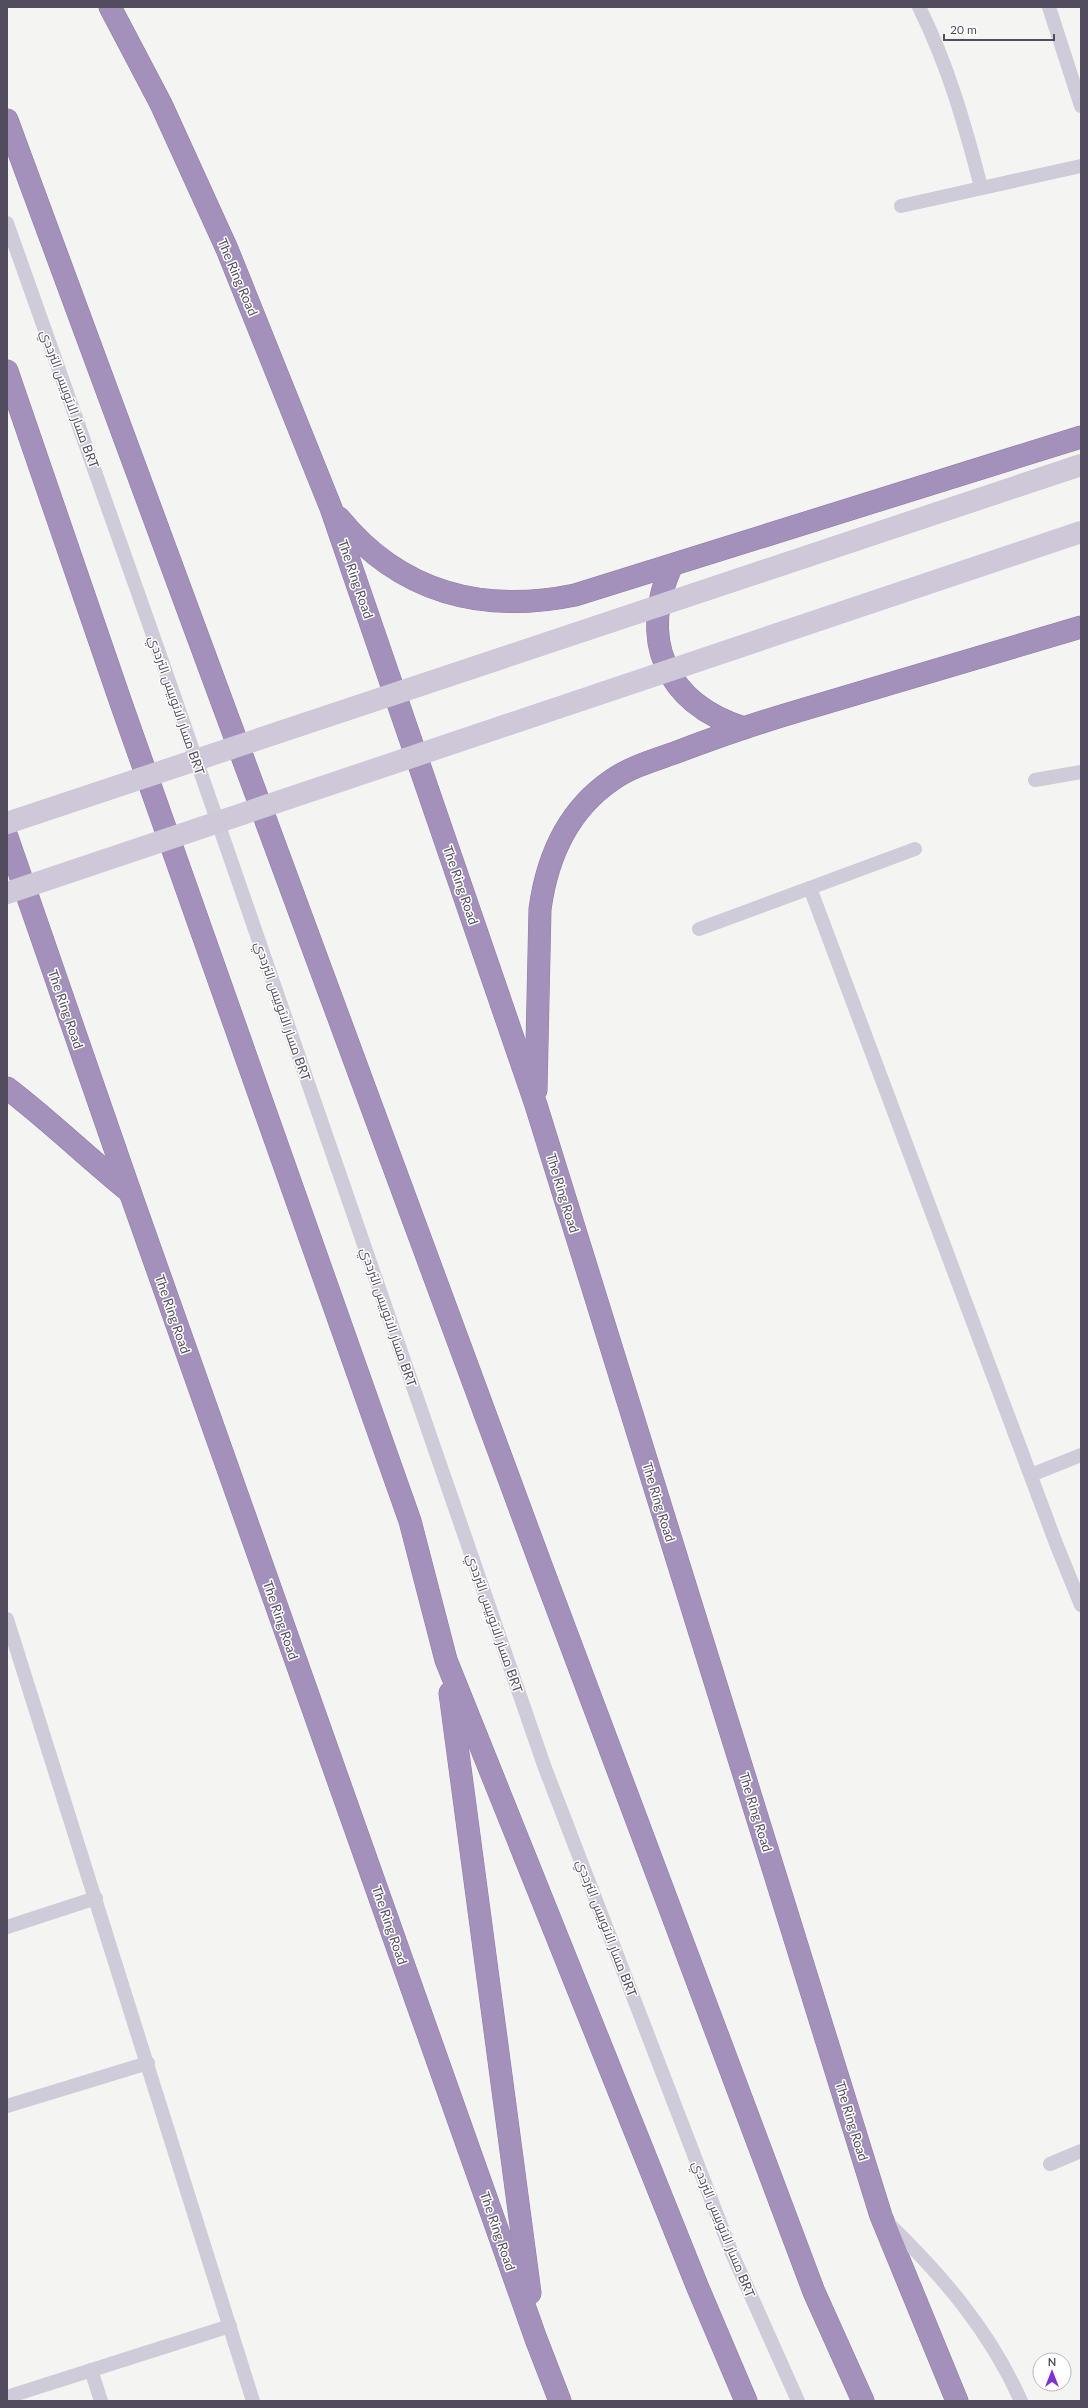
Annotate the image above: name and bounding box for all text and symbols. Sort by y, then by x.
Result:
scale bar [944,16,1054,42]
text: 20 m [950,22,977,37]
street label: The Ring Road [215,236,261,318]
street label: مسار الاتوبيس الترددي BRT [35,328,103,472]
street label: The Ring Road [335,537,377,621]
street label: مسار الاتوبيس الترددي BRT [143,633,208,778]
street label: The Ring Road [440,843,482,927]
street label: مسار الاتوبيس الترددي BRT [249,939,314,1084]
street label: The Ring Road [45,967,87,1051]
street label: The Ring Road [543,1151,583,1235]
street label: مسار الاتوبيس الترددي BRT [355,1245,420,1390]
street label: The Ring Road [152,1272,194,1356]
street label: The Ring Road [639,1460,679,1544]
street label: مسار الاتوبيس الترددي BRT [461,1551,526,1696]
street label: The Ring Road [260,1578,302,1662]
street label: The Ring Road [736,1770,776,1854]
street label: مسار الاتوبيس الترددي BRT [571,1857,641,2000]
street label: The Ring Road [369,1883,411,1967]
street label: The Ring Road [832,2079,872,2163]
street label: مسار الاتوبيس الترددي BRT [686,2158,759,2301]
street label: The Ring Road [477,2189,519,2273]
north arrow [1032,2352,1072,2392]
text: N [1048,2355,1056,2368]

